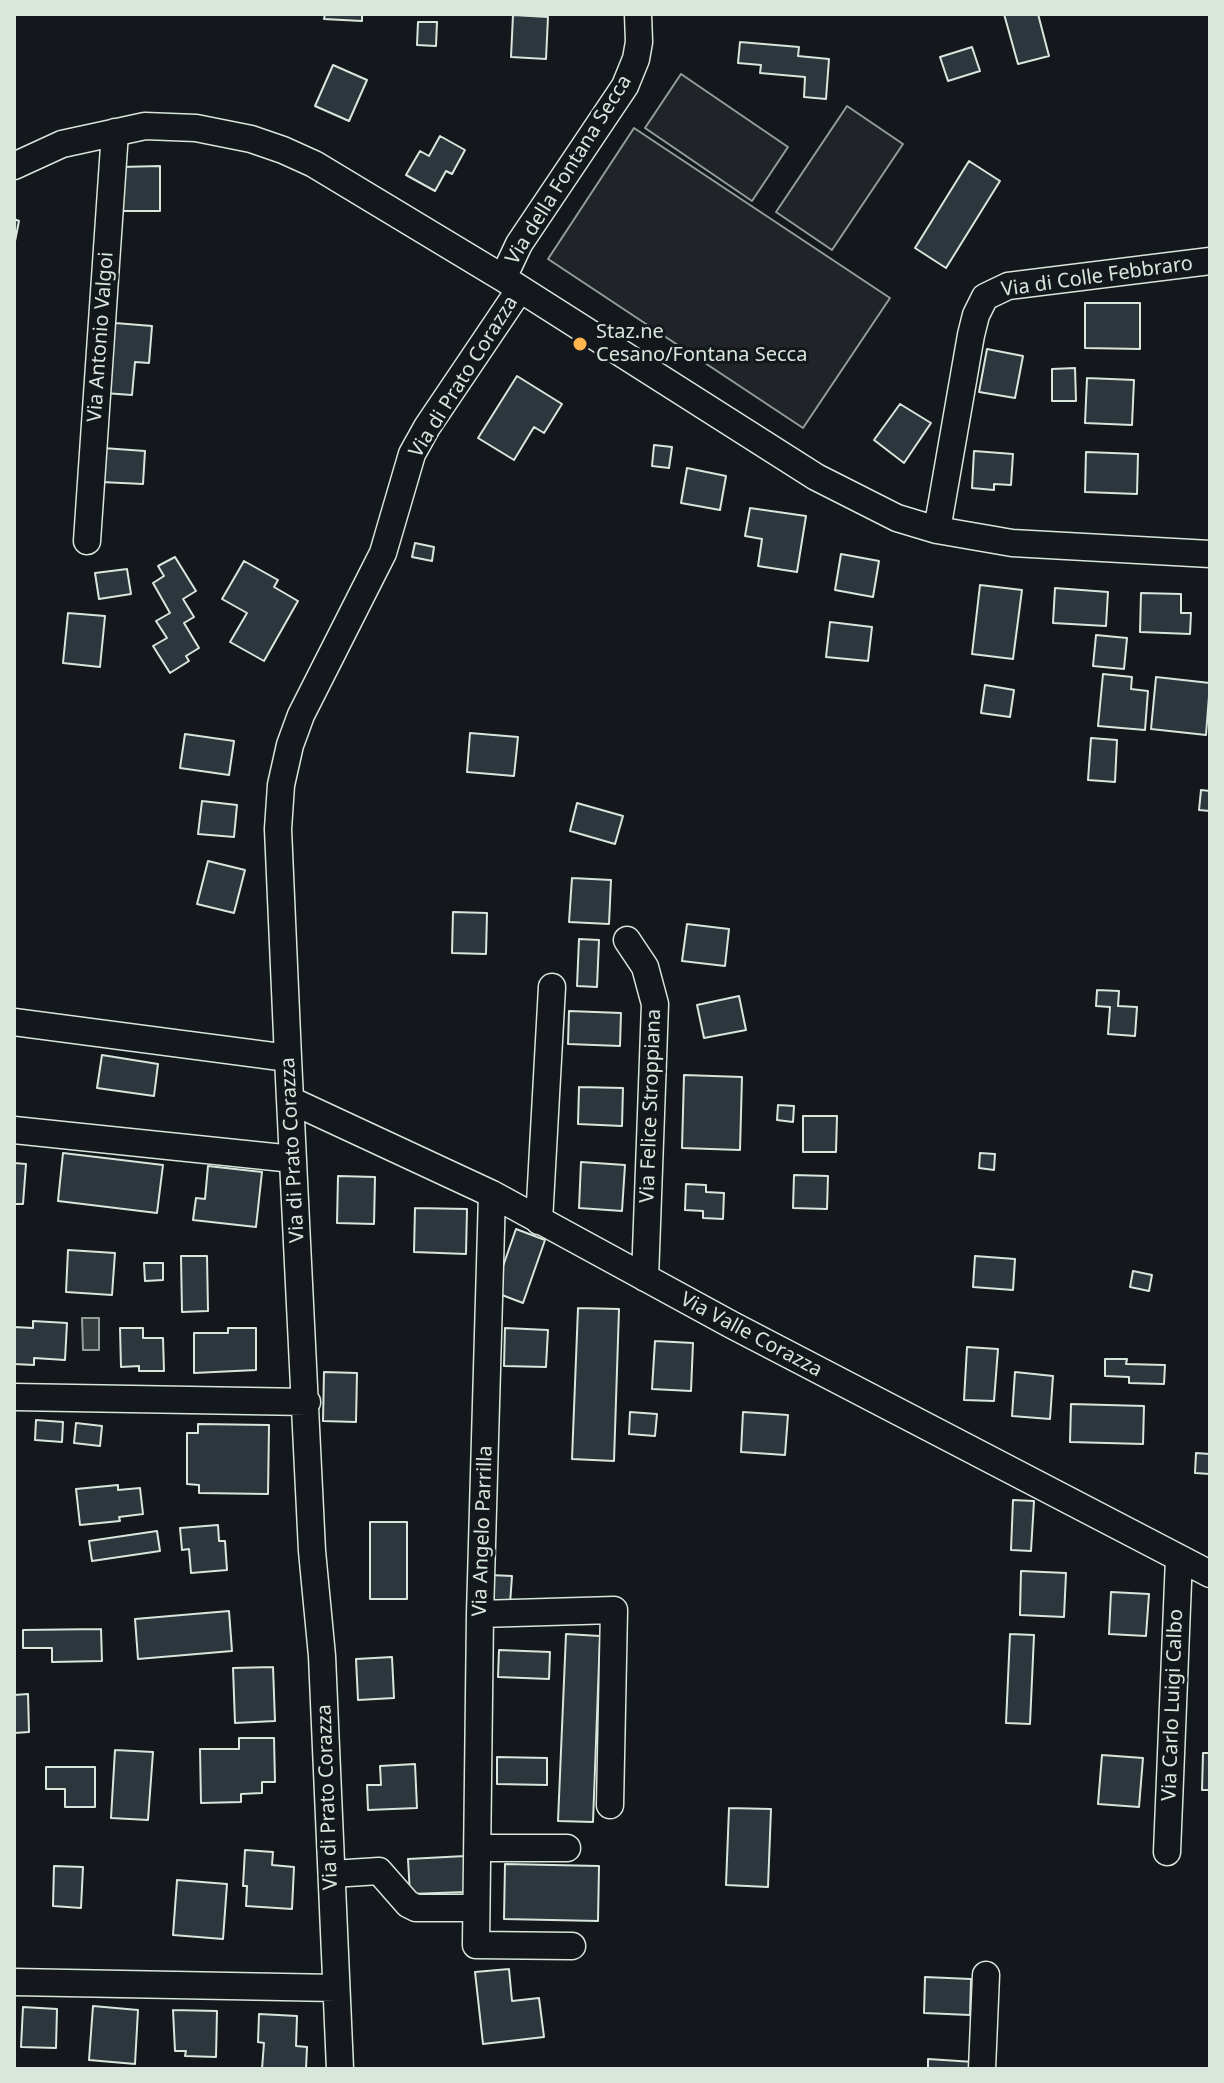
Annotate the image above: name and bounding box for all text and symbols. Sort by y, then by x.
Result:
street label: Via della Fontana Secca [501,71,637,269]
street label: Via Antonio Valgoi [83,251,119,423]
street label: Via di Colle Febbraro [1000,252,1194,302]
street label: Via di Prato Corazza [405,292,523,462]
place label: Staz.ne Cesano/Fontana Secca [596,320,807,367]
marker: Staz.ne Cesano/Fontana Secca [571,335,589,353]
street label: Via Felice Stroppiana [636,1008,666,1204]
street label: Via di Prato Corazza [276,1057,310,1243]
street label: Via Valle Corazza [676,1288,826,1382]
street label: Via Angelo Parrilla [468,1445,498,1617]
street label: Via Carlo Luigi Calbo [1158,1609,1188,1801]
street label: Via di Prato Corazza [313,1704,343,1890]

